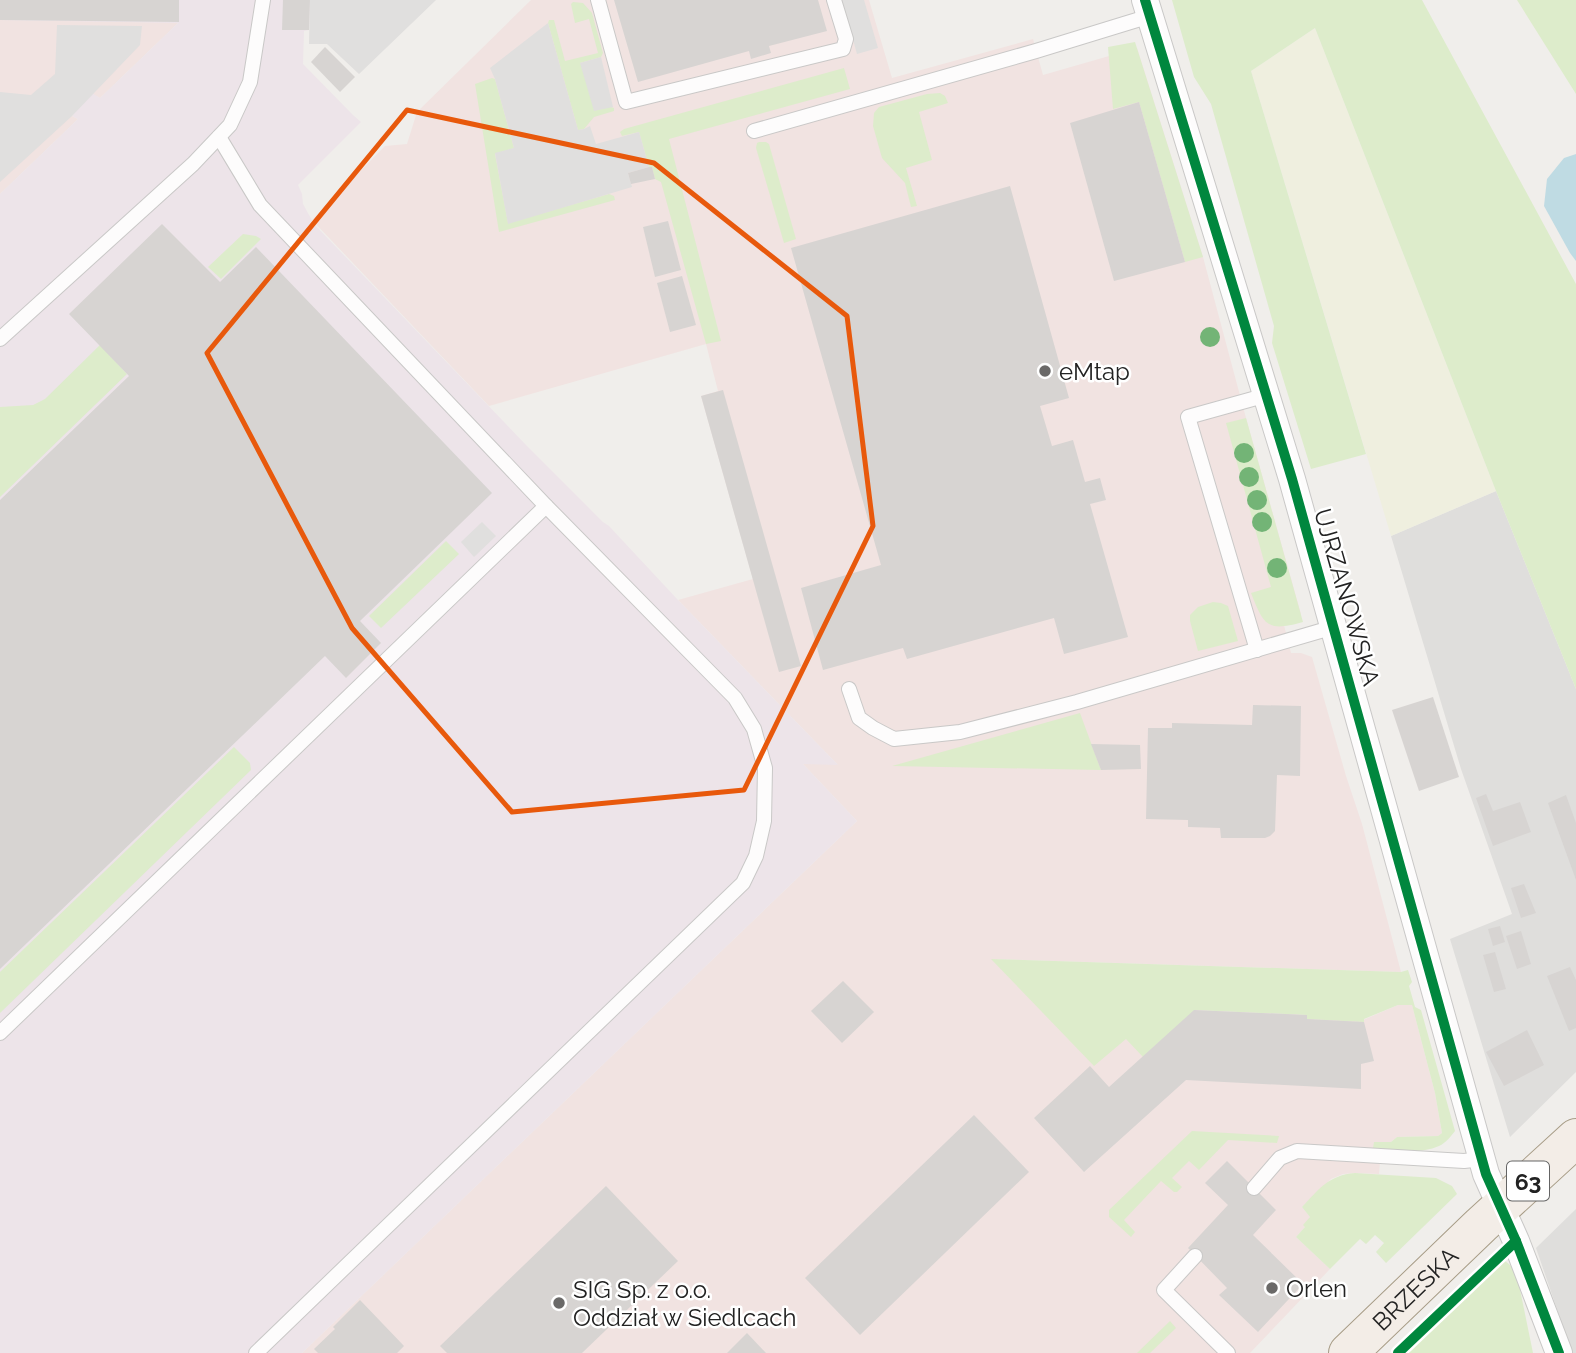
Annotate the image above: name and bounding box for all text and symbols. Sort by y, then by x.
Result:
place label: eMtap [1059,357,1130,386]
marker: eMtap [1037,363,1053,379]
street label: UJRZANOWSKA [1308,505,1386,689]
road number: 63 [1507,1162,1549,1200]
street label: BRZESKA [1366,1241,1464,1336]
place label: Orlen [1286,1274,1347,1303]
place label: SIG Sp. z o.o. Oddział w Siedlcach [573,1275,796,1332]
marker: Orlen [1264,1280,1280,1296]
marker: SIG Sp. z o.o. Oddział w Siedlcach [551,1295,567,1311]

